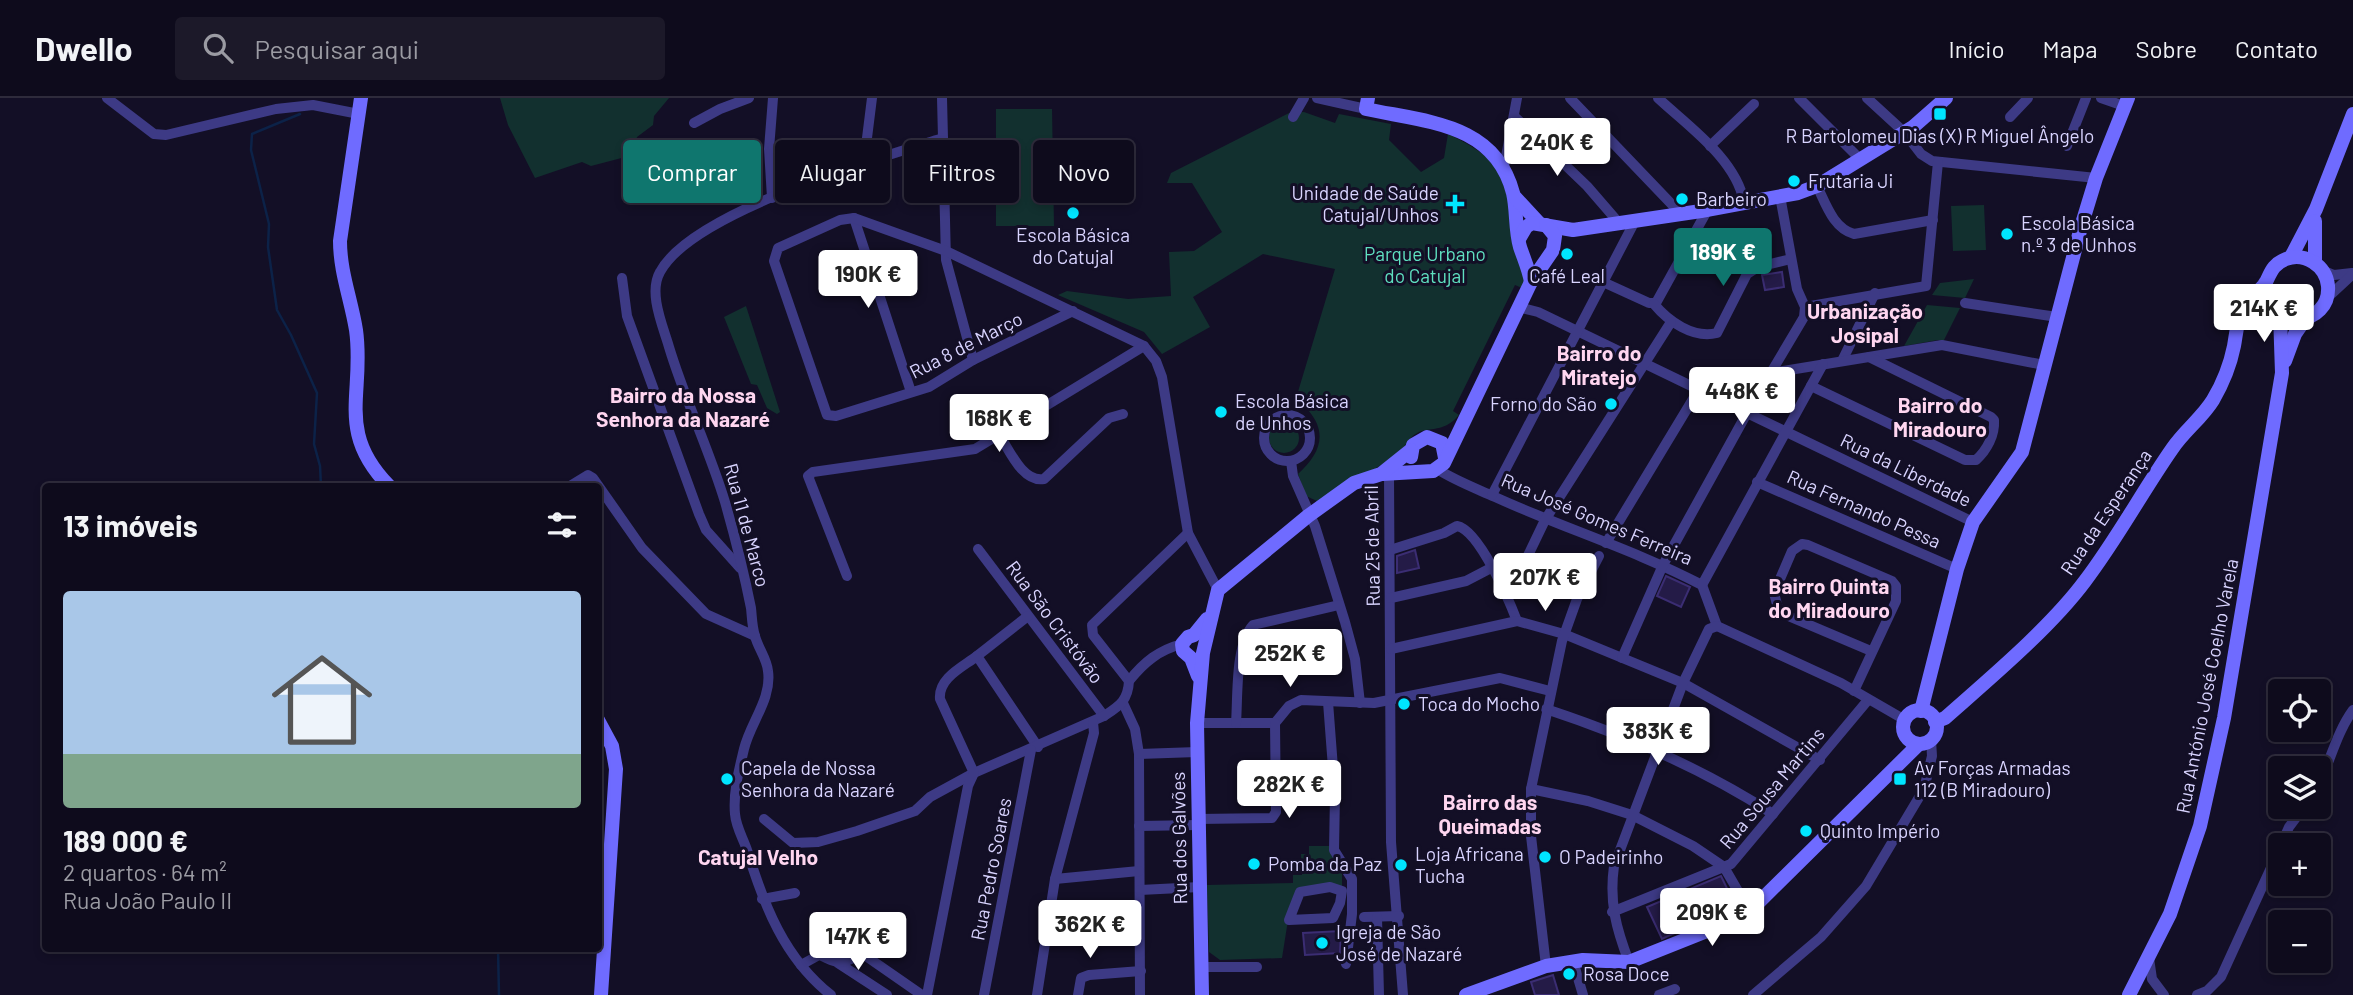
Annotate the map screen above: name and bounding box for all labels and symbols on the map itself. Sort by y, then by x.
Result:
marker: R Bartolomeu Dias (X) R Miguel Ângelo [1932,106,1948,122]
pin: 240K € [1500,118,1614,178]
place label: R Bartolomeu Dias (X) R Miguel Ângelo [1786,124,2094,147]
place label: Frutaria Ji [1808,169,1893,192]
marker: Frutaria Ji [1786,173,1802,189]
place label: Unidade de Saúde Catujal/Unhos [1291,181,1439,226]
place label: Barbeiro [1696,187,1767,210]
marker: Barbeiro [1674,191,1690,207]
marker: Unidade de Saúde Catujal/Unhos [1445,194,1465,214]
marker: Escola Básica do Catujal [1065,205,1081,221]
place label: Escola Básica n.º 3 de Unhos [2021,211,2137,256]
place label: Escola Básica do Catujal [1016,223,1130,268]
marker: Escola Básica n.º 3 de Unhos [1999,226,2015,242]
pin: 189K € [1666,228,1780,288]
park label: Parque Urbano do Catujal [1364,242,1486,287]
marker: Café Leal [1559,246,1575,262]
pin: 190K € [811,250,925,310]
place label: Café Leal [1529,264,1605,287]
pin: 214K € [2207,285,2321,344]
district label: Urbanização Josipal [1807,298,1923,347]
street label: Rua 8 de Março [905,306,1026,383]
district label: Bairro do Miratejo [1557,340,1641,389]
pin: 448K € [1685,368,1799,427]
district label: Bairro da Nossa Senhora da Nazaré [596,382,770,431]
place label: Escola Básica de Unhos [1235,389,1349,434]
place label: Forno do São [1490,392,1597,415]
district label: Bairro do Miradouro [1893,392,1987,441]
pin: 168K € [942,394,1056,454]
marker: Forno do São [1603,396,1619,412]
marker: Escola Básica de Unhos [1213,404,1229,420]
street label: Rua da Liberdade [1837,428,1975,511]
street label: Rua da Esperança [2055,445,2156,579]
street label: Rua 11 de Marco [720,461,775,589]
street label: Rua Fernando Pessa [1784,464,1945,553]
street label: Rua José Gomes Ferreira [1498,468,1696,569]
street label: Rua 25 de Abril [1359,485,1384,607]
pin: 207K € [1488,554,1602,613]
street label: Rua São Cristóvão [1002,556,1109,688]
street label: Rua António José Coelho Varela [2170,556,2243,815]
district label: Bairro Quinta do Miradouro [1768,573,1890,622]
pin: 252K € [1233,630,1347,689]
place label: Toca do Mocho [1418,692,1540,715]
marker: Toca do Mocho [1396,696,1412,712]
pin: 383K € [1601,708,1715,767]
street label: Rua Sousa Martins [1714,722,1829,853]
place label: Capela de Nossa Senhora da Nazaré [741,756,895,801]
place label: Av Forças Armadas 112 (B Miradouro) [1914,756,2071,801]
pin: 282K € [1232,760,1346,820]
marker: Capela de Nossa Senhora da Nazaré [719,771,735,787]
marker: Av Forças Armadas 112 (B Miradouro) [1892,771,1908,787]
street label: Rua dos Galvões [1166,772,1191,904]
district label: Bairro das Queimadas [1439,789,1541,838]
street label: Rua Pedro Soares [965,796,1016,942]
place label: Quinto Império [1820,819,1940,842]
marker: Quinto Império [1798,823,1814,839]
place label: Loja Africana Tucha [1415,842,1524,887]
district label: Catujal Velho [698,844,818,869]
place label: O Padeirinho [1559,845,1663,868]
marker: O Padeirinho [1537,849,1553,865]
place label: Pomba da Paz [1268,852,1382,875]
marker: Pomba da Paz [1246,856,1262,872]
marker: Loja Africana Tucha [1393,857,1409,873]
pin: 209K € [1655,888,1769,948]
pin: 362K € [1033,900,1147,960]
pin: 147K € [801,912,915,972]
place label: Igreja de São José de Nazaré [1336,920,1462,965]
marker: Igreja de São José de Nazaré [1314,935,1330,951]
place label: Rosa Doce [1583,962,1670,985]
marker: Rosa Doce [1561,966,1577,982]

